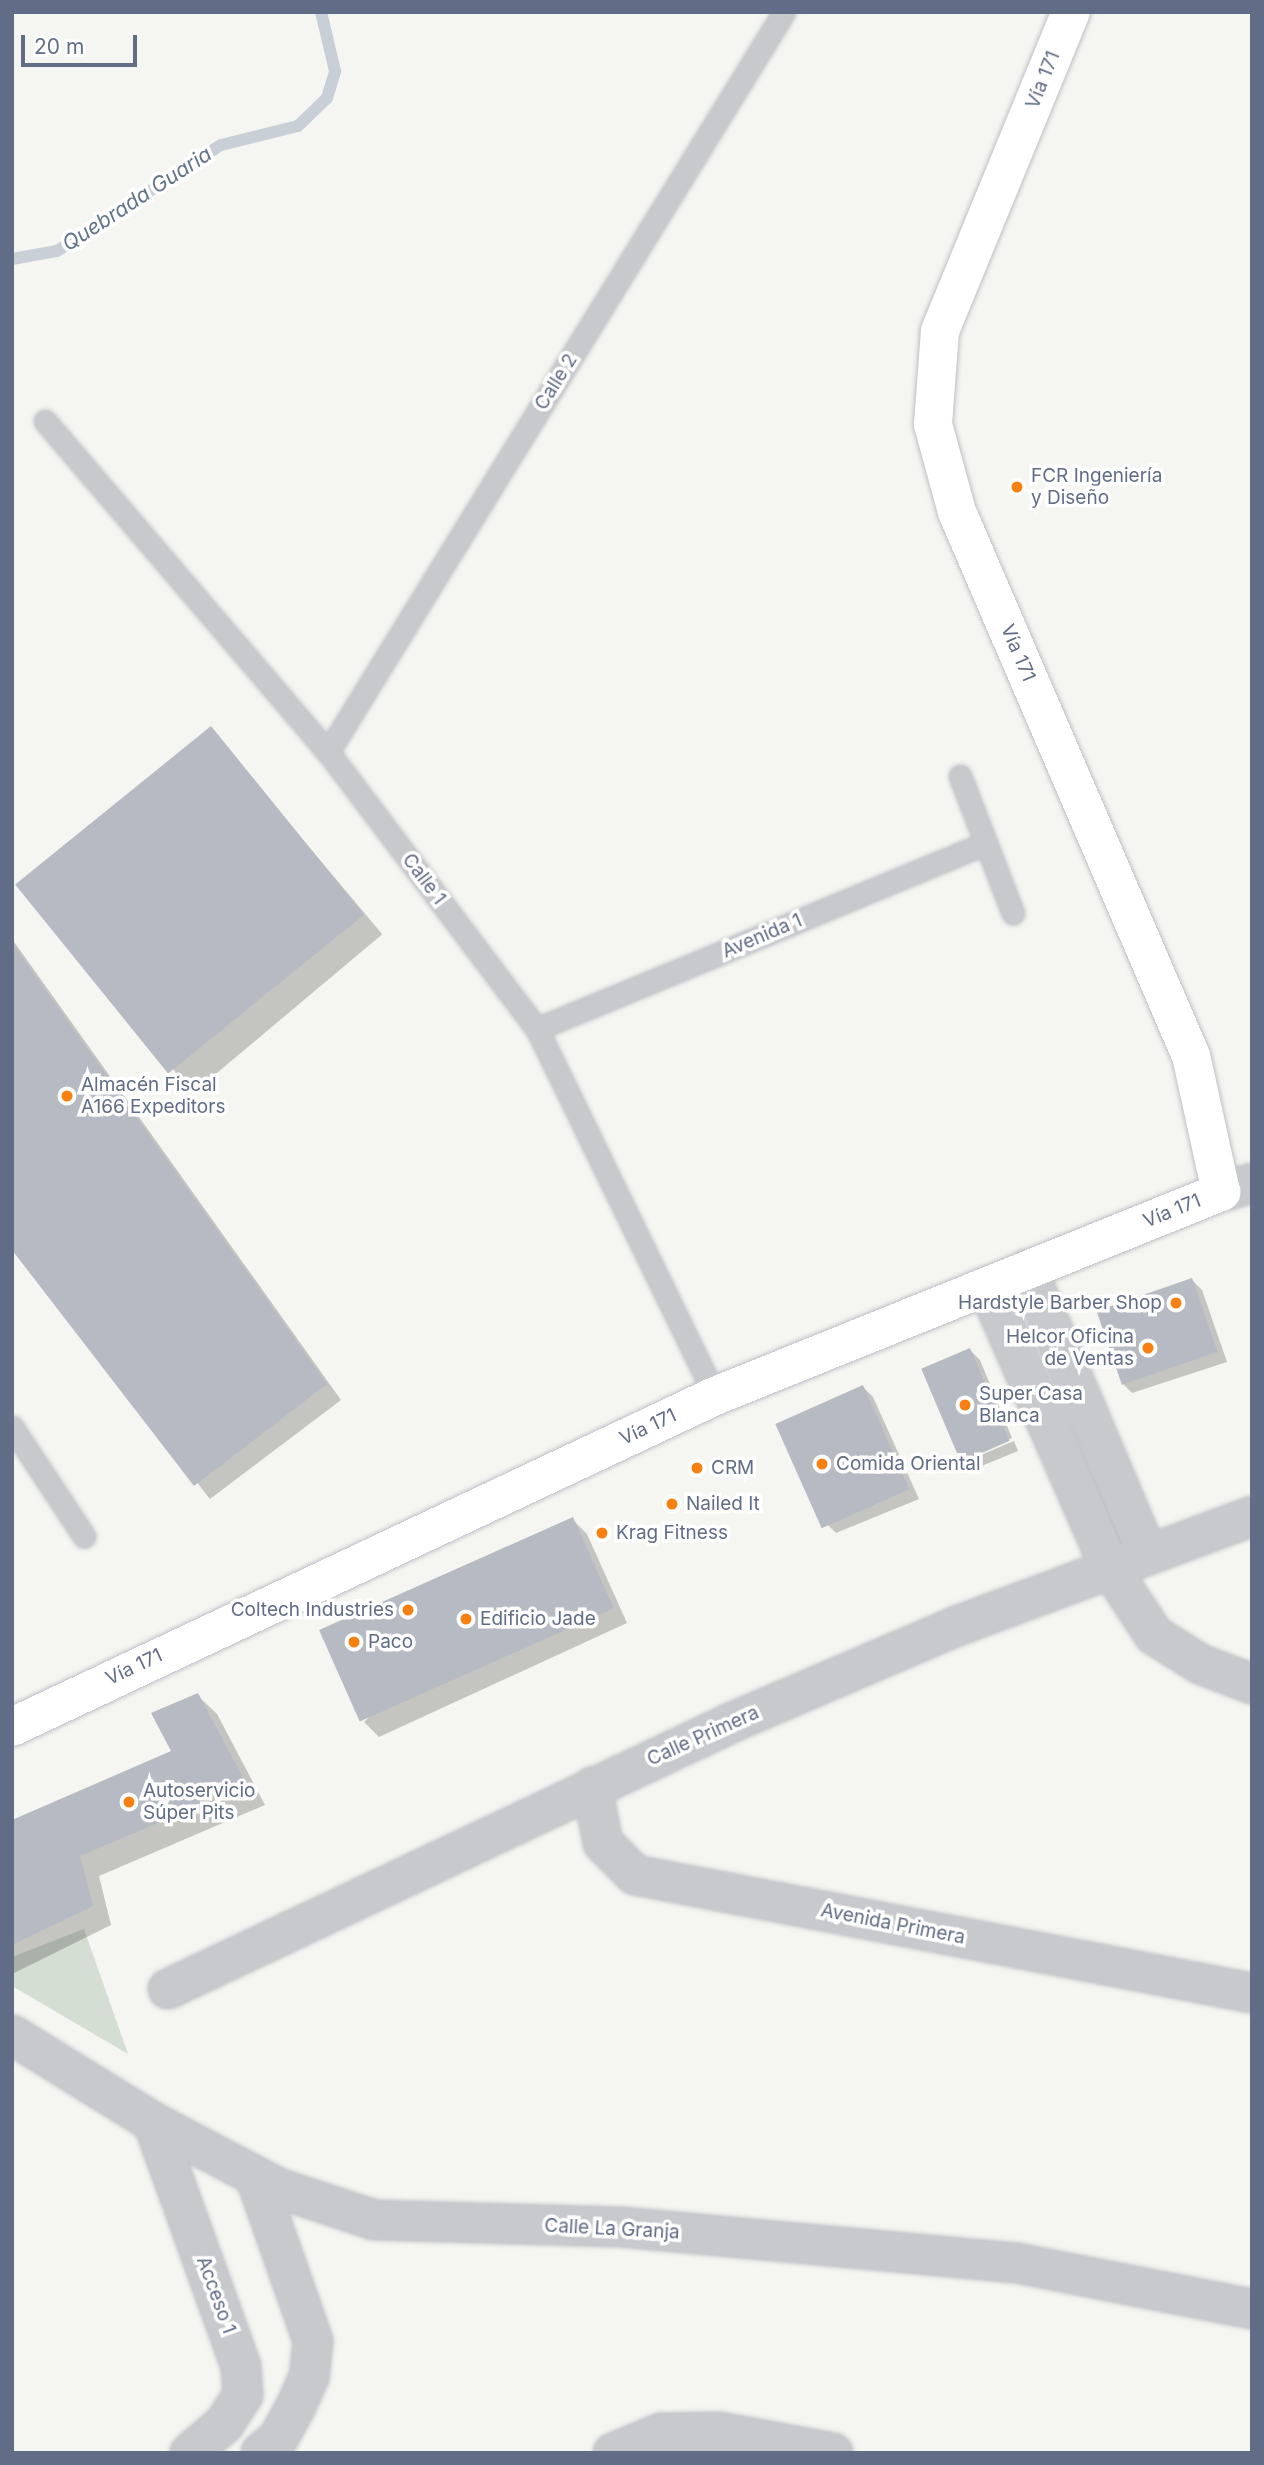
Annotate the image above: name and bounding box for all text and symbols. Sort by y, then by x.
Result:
scale bar [24,21,140,65]
text: 20 m [34,34,84,59]
street label: Vía 171 [1021,48,1065,112]
water label: Quebrada Guaria [58,141,216,257]
street label: Calle 2 [530,350,582,414]
place label: FCR Ingeniería y Diseño [1031,465,1162,509]
marker: FCR Ingeniería y Diseño [1009,479,1025,495]
street label: Vía 171 [996,621,1040,685]
street label: Calle 1 [397,849,451,909]
street label: Avenida 1 [719,909,805,963]
place label: Almacén Fiscal A166 Expeditors [81,1074,225,1118]
marker: Almacén Fiscal A166 Expeditors [59,1088,75,1104]
street label: Vía 171 [1140,1189,1204,1233]
place label: Hardstyle Barber Shop [958,1292,1162,1314]
marker: Hardstyle Barber Shop [1168,1295,1184,1311]
place label: Helcor Oficina de Ventas [1006,1326,1134,1370]
marker: Helcor Oficina de Ventas [1140,1340,1156,1356]
place label: Super Casa Blanca [979,1383,1083,1427]
marker: Super Casa Blanca [957,1397,973,1413]
street label: Vía 171 [616,1404,680,1450]
place label: Comida Oriental [836,1453,981,1475]
marker: Comida Oriental [814,1456,830,1472]
place label: CRM [711,1457,754,1479]
marker: CRM [689,1460,705,1476]
place label: Nailed It [686,1493,760,1515]
marker: Nailed It [664,1496,680,1512]
place label: Krag Fitness [616,1522,728,1544]
marker: Krag Fitness [594,1525,610,1541]
place label: Coltech Industries [231,1599,394,1621]
marker: Coltech Industries [400,1602,416,1618]
place label: Edificio Jade [480,1608,596,1630]
marker: Edificio Jade [458,1611,474,1627]
place label: Paco [368,1631,413,1653]
marker: Paco [346,1634,362,1650]
street label: Vía 171 [102,1644,166,1690]
street label: Calle Primera [644,1701,762,1771]
place label: Autoservicio Súper Pits [143,1780,255,1824]
marker: Autoservicio Súper Pits [121,1794,137,1810]
street label: Avenida Primera [819,1899,967,1949]
street label: Calle La Granja [544,2214,680,2244]
street label: Acceso 1 [192,2253,240,2337]

